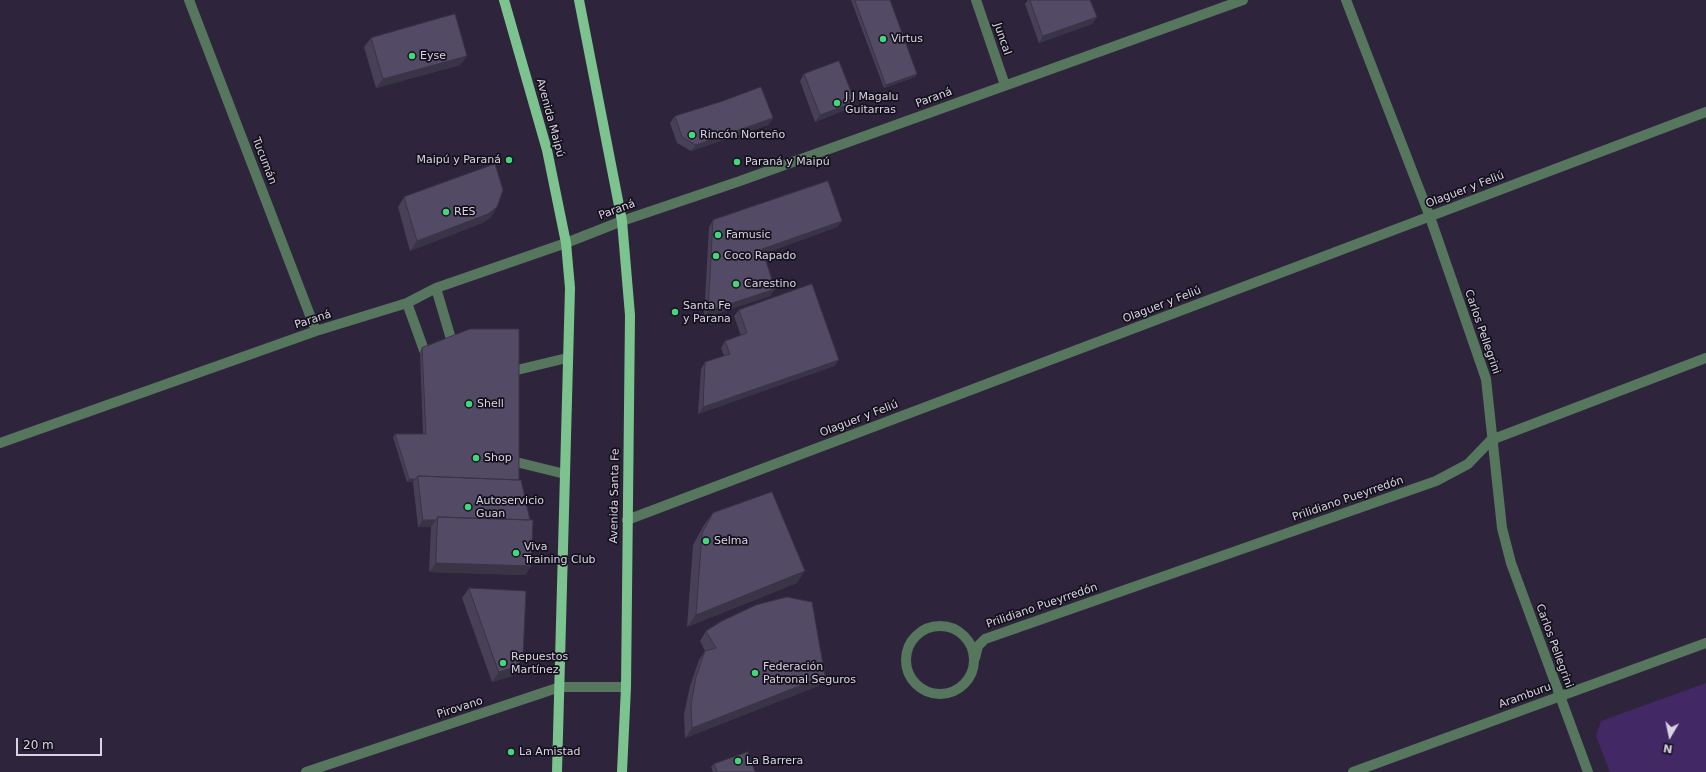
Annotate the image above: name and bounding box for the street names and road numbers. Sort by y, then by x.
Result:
street label: Juncal [990,21,1014,57]
street label: Avenida Maipú [533,77,567,159]
street label: Paraná [914,85,954,111]
street label: Tucumán [249,136,279,186]
street label: Olaguer y Feliú [1424,169,1506,211]
street label: Paraná [597,197,637,223]
street label: Olaguer y Feliú [1121,284,1203,326]
street label: Carlos Pellegrini [1461,288,1503,376]
street label: Paraná [293,308,333,332]
street label: Olaguer y Feliú [818,398,900,440]
street label: Avenida Santa Fe [608,448,622,544]
street label: Prilidiano Pueyrredón [1291,474,1405,524]
street label: Prilidiano Pueyrredón [985,581,1099,631]
street label: Carlos Pellegrini [1533,602,1575,690]
street label: Aramburu [1497,680,1553,712]
street label: Pirovano [435,694,485,722]

